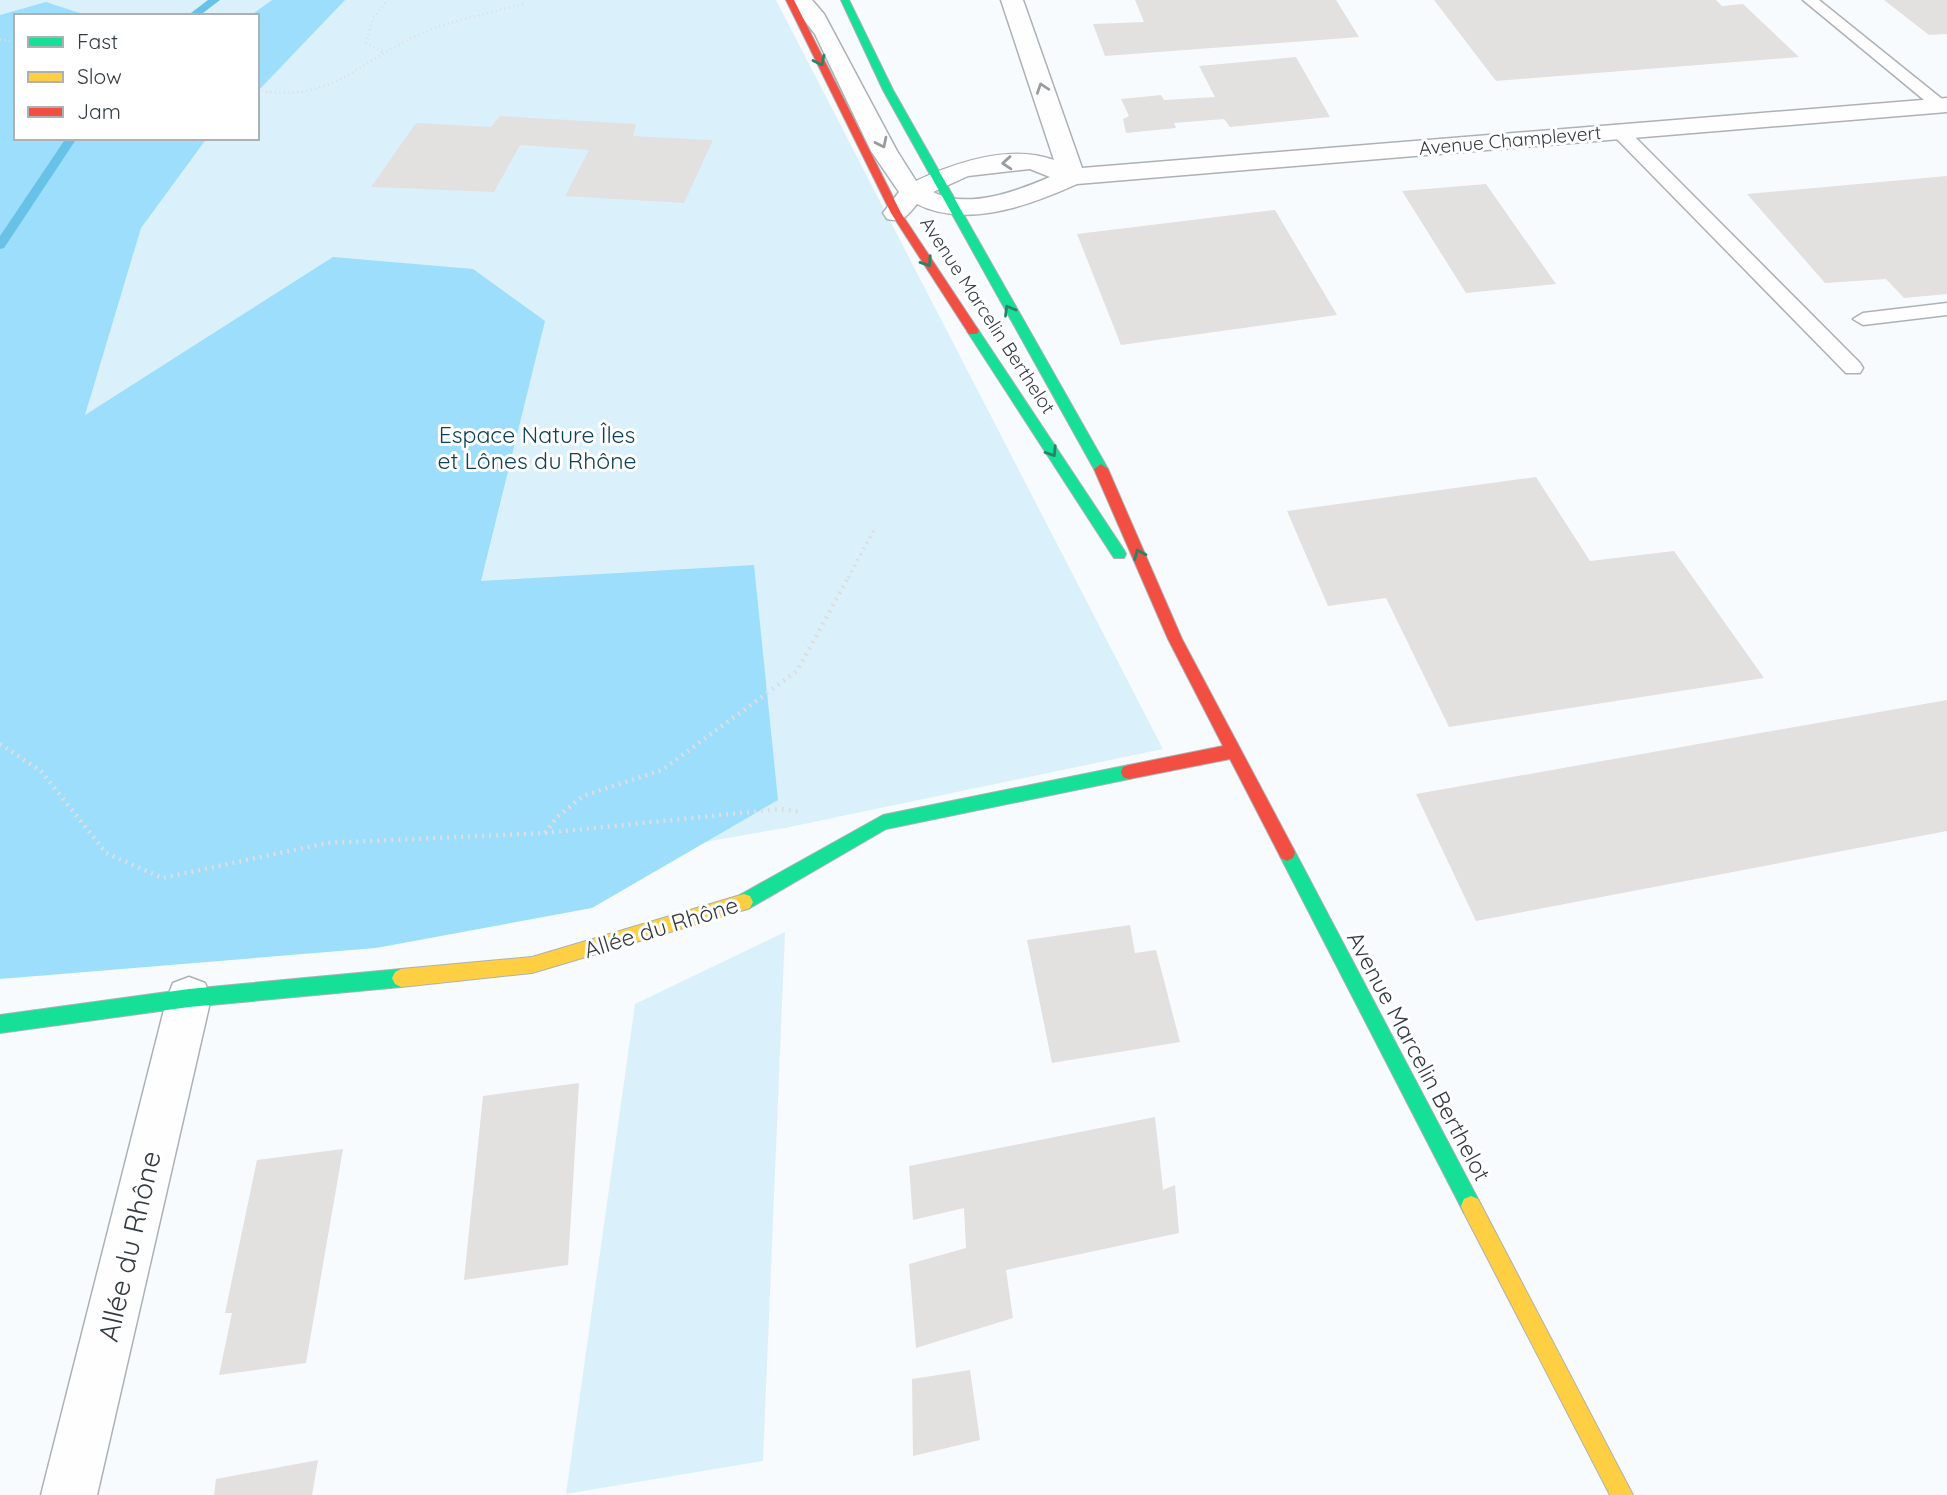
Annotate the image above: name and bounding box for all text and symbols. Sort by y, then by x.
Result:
legend [14,14,259,140]
text: Fast [77,28,118,54]
one-way arrow [812,54,826,66]
text: Slow [77,63,122,89]
one-way arrow [1036,83,1050,95]
text: Jam [77,98,121,124]
street label: Avenue Champlevert [1418,120,1602,160]
one-way arrow [874,136,888,148]
one-way arrow [1001,155,1012,170]
street label: Avenue Marcelin Berthelot [915,212,1061,418]
one-way arrow [918,254,931,267]
one-way arrow [1004,305,1017,317]
park label: Espace Nature Îles et Lônes du Rhône [438,420,636,475]
one-way arrow [1044,444,1056,457]
one-way arrow [1133,549,1147,561]
street label: Allée du Rhône [580,890,742,964]
street label: Avenue Marcelin Berthelot [1341,926,1497,1186]
street label: Allée du Rhône [90,1147,168,1345]

